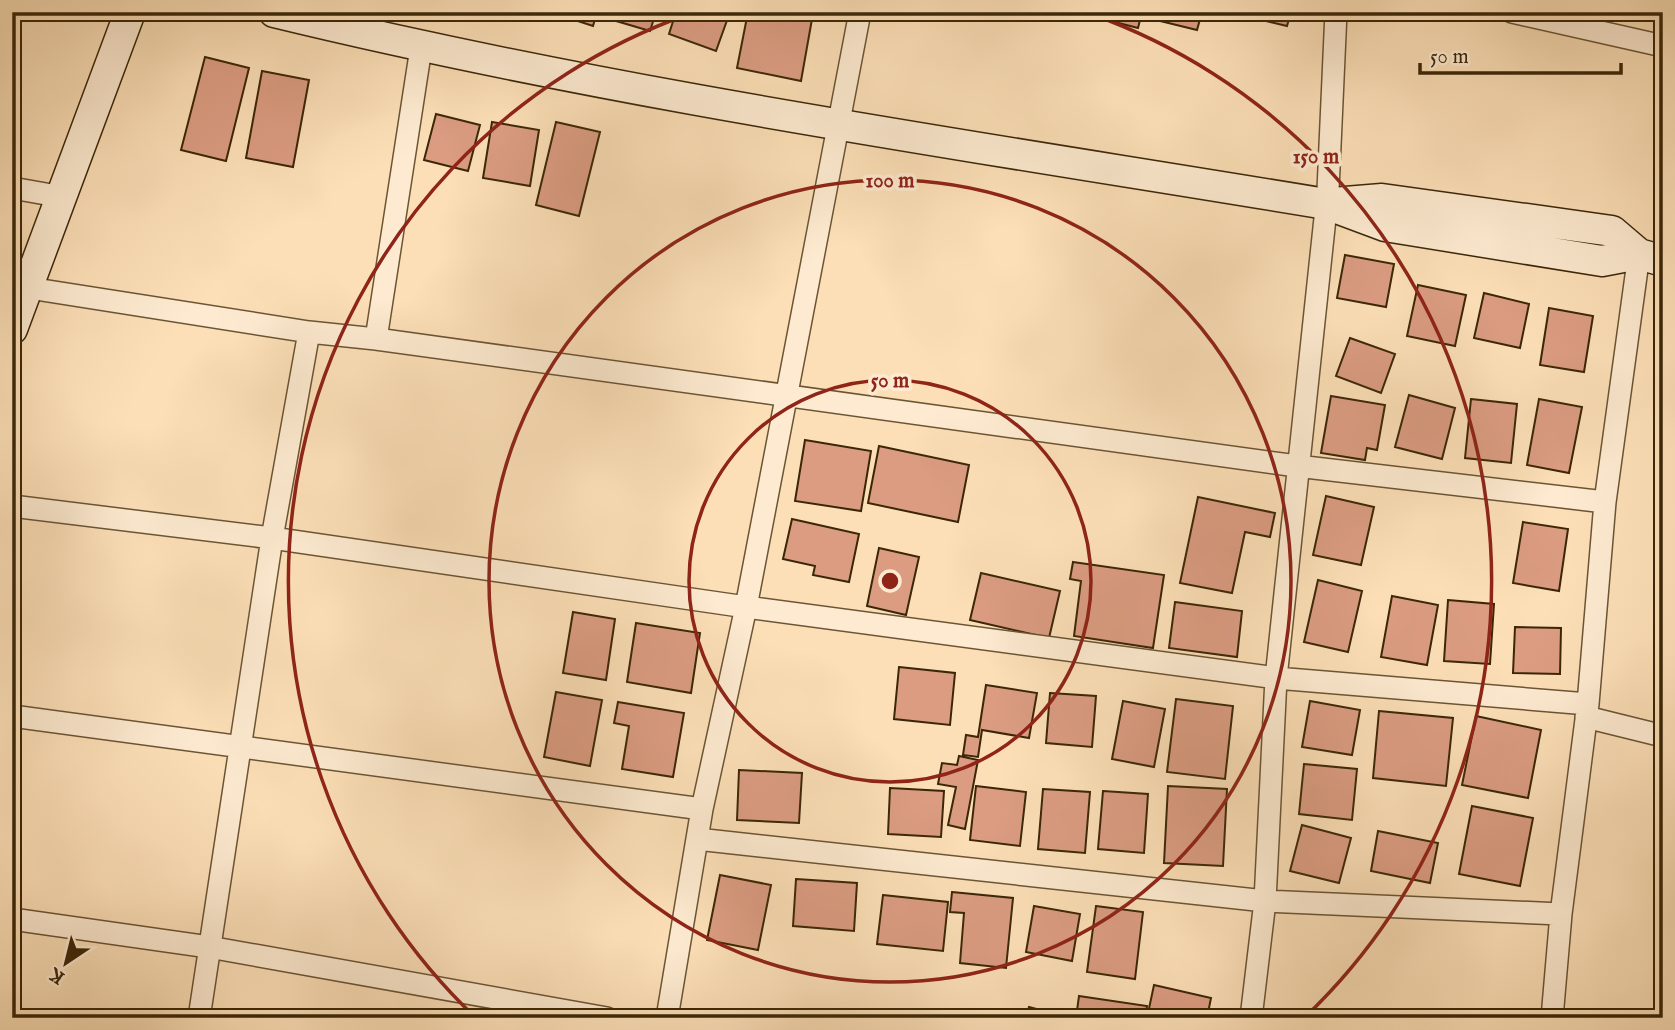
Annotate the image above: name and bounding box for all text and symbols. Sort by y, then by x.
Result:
scale bar [1420,32,1621,76]
text: 50 m [1430,44,1469,71]
text: 150 m [1293,144,1340,171]
text: 100 m [865,168,915,195]
text: 50 m [871,368,910,395]
centre of rings [878,569,902,593]
north arrow [32,928,102,998]
text: K [44,961,70,989]

